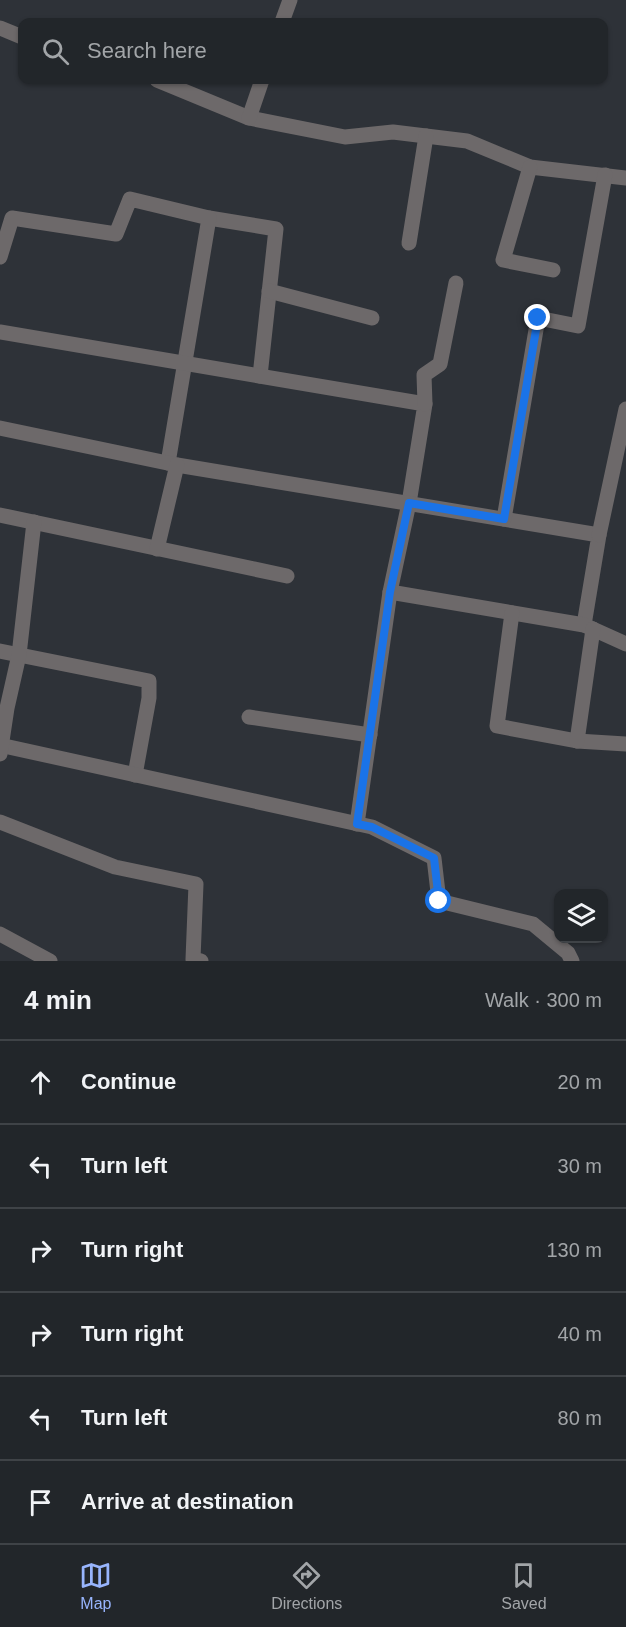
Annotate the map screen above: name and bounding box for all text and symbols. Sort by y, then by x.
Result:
search box [18,18,608,84]
icon: search [39,35,72,68]
text: Search here [87,38,207,63]
route end [524,304,550,330]
route start [425,887,451,913]
map controls [554,889,608,943]
button: layers [554,889,608,943]
text: 4 min [24,985,92,1015]
text: Walk · 300 m [485,989,602,1011]
icon: ahead [24,1066,57,1099]
text: Continue [81,1069,176,1094]
text: 20 m [558,1071,602,1093]
icon: left [24,1150,57,1183]
text: Turn left [81,1153,167,1178]
text: 30 m [558,1155,602,1177]
icon: right [24,1234,57,1267]
text: Turn right [81,1237,183,1262]
text: 130 m [546,1239,602,1261]
icon: right [24,1318,57,1351]
text: Turn right [81,1321,183,1346]
text: 40 m [558,1323,602,1345]
icon: left [24,1402,57,1435]
text: Turn left [81,1405,167,1430]
text: 80 m [558,1407,602,1429]
icon: arrive [24,1486,57,1519]
text: Arrive at destination [81,1489,294,1514]
tab: Map [79,1559,112,1613]
tab: Directions [271,1559,342,1613]
tab: Saved [501,1559,547,1613]

